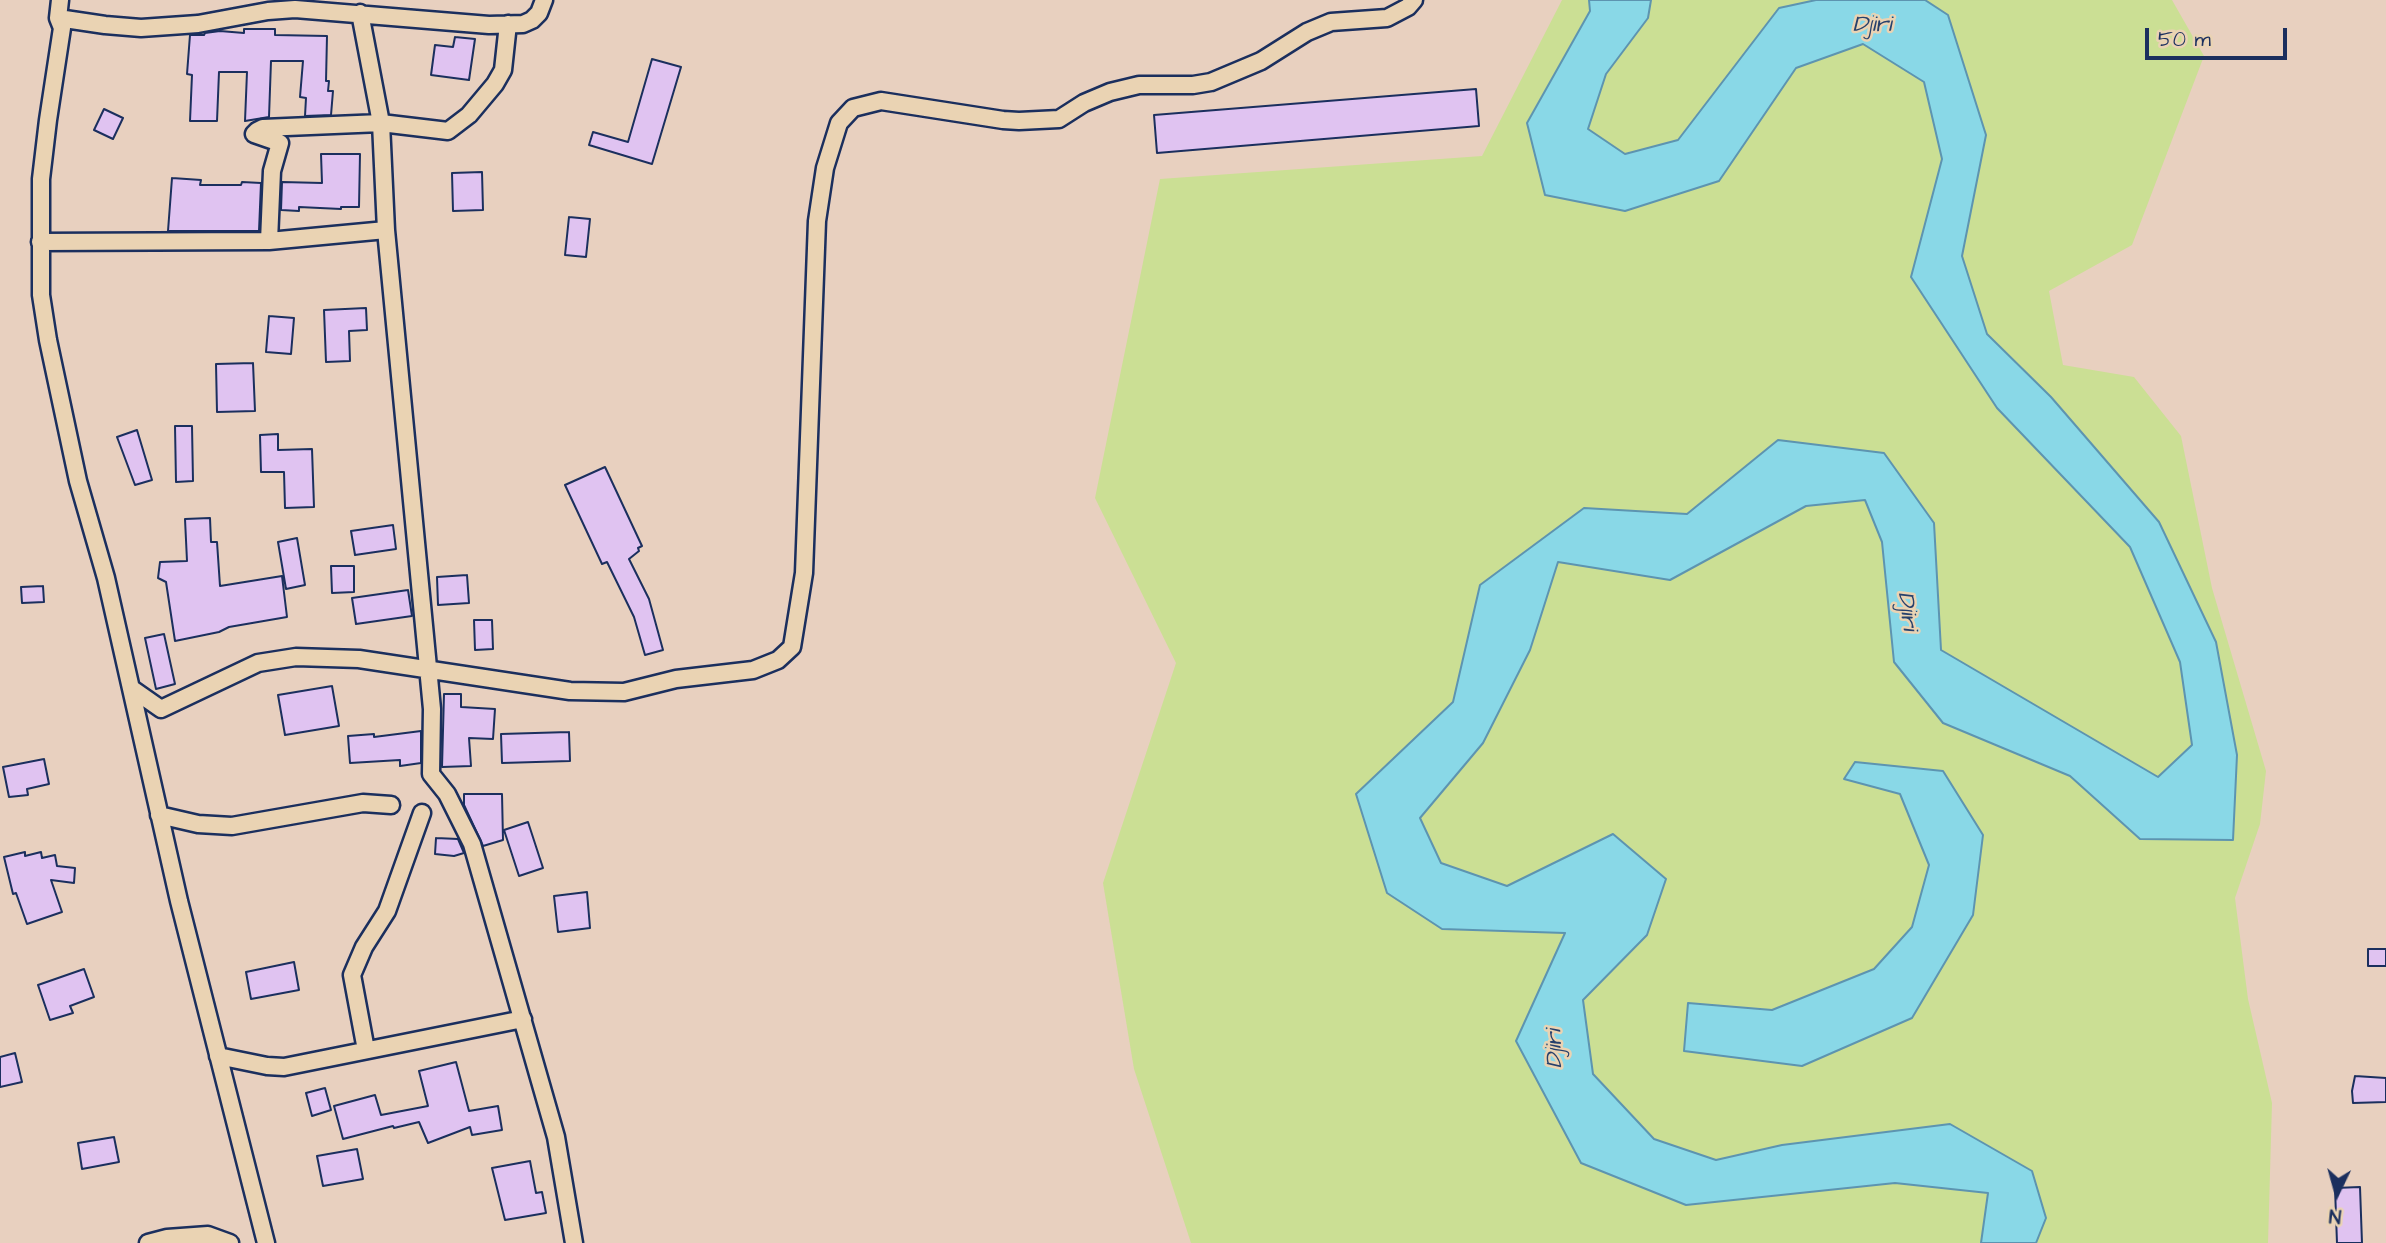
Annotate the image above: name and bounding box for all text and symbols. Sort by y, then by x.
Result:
water label: Djiri [1853,12,1891,40]
scale bar [2148,14,2290,58]
text: 50 m [2158,25,2211,54]
water label: Djiri [1890,590,1922,632]
water label: Djiri [1542,1029,1570,1069]
north arrow [2302,1159,2372,1229]
text: N [2328,1201,2342,1229]

